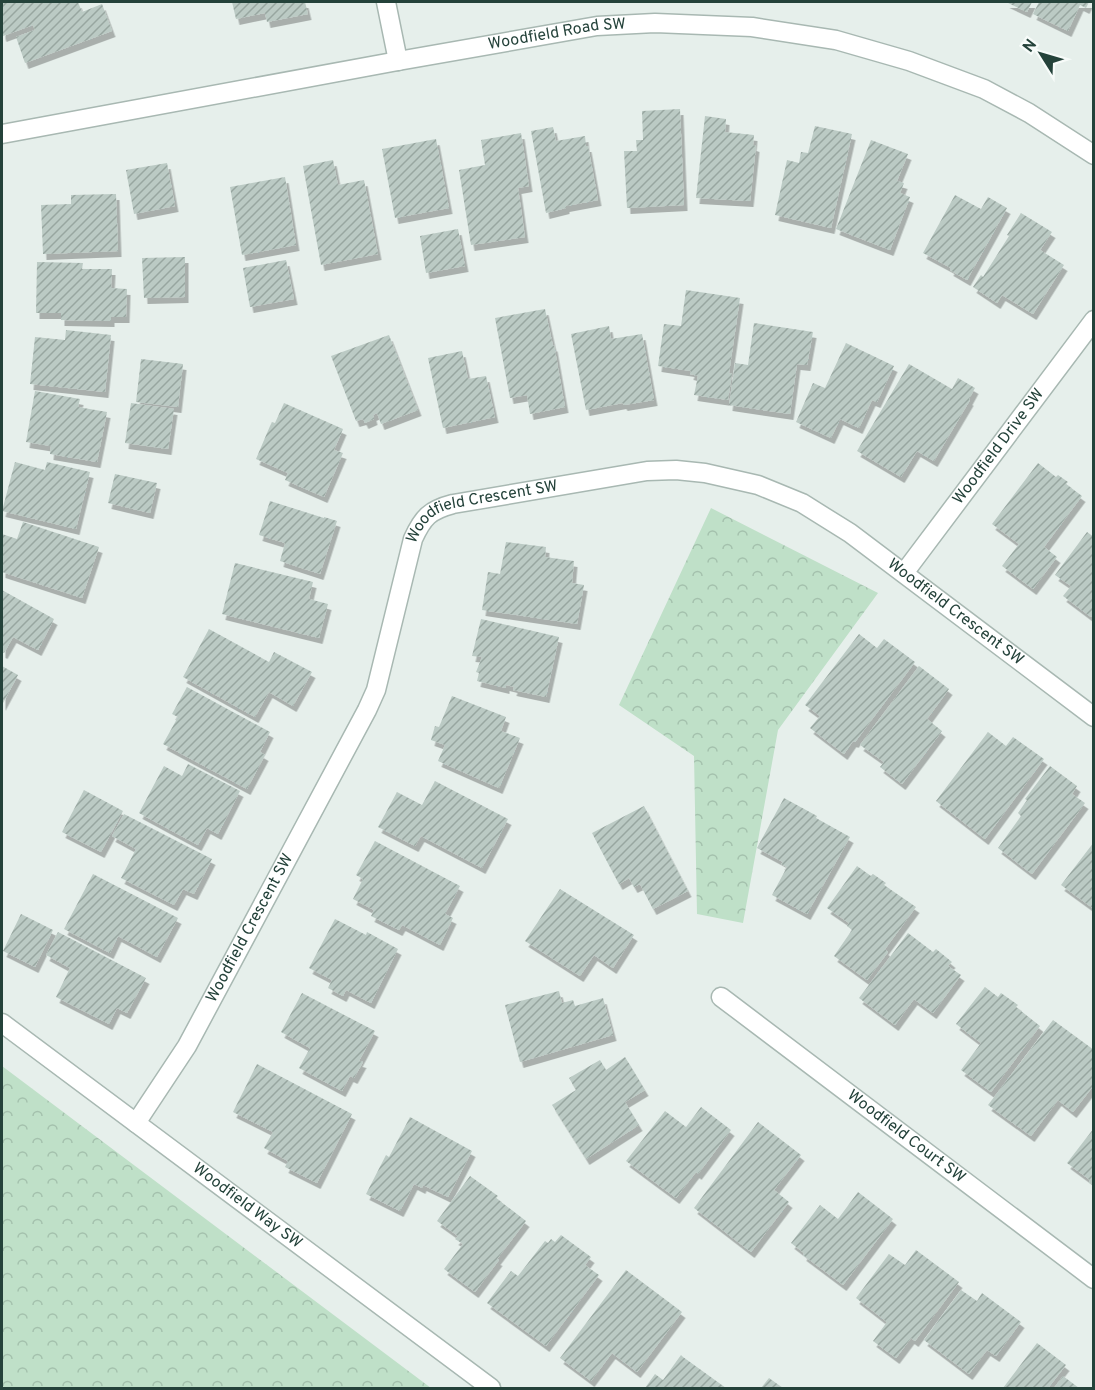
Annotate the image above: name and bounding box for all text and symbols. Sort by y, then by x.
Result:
street label: Woodfield Road SW [487,15,626,55]
north arrow [1011,24,1071,84]
text: N [1019,36,1042,57]
street label: Woodfield Drive SW [949,385,1049,509]
street label: Woodfield Crescent SW [402,476,559,547]
street label: Woodfield Crescent SW [883,554,1027,670]
street label: Woodfield Crescent SW [202,850,298,1006]
street label: Woodfield Court SW [843,1086,969,1188]
street label: Woodfield Way SW [189,1159,306,1253]

